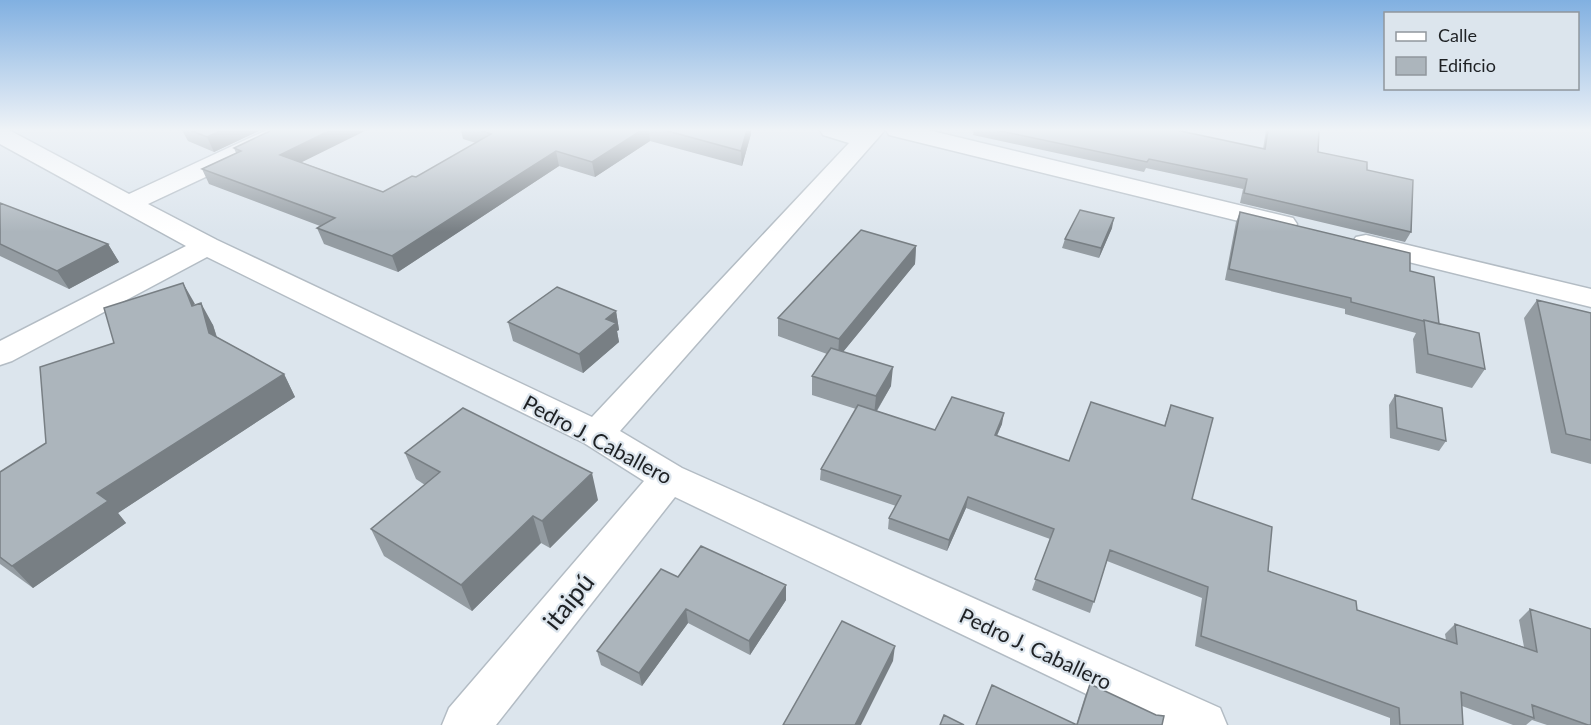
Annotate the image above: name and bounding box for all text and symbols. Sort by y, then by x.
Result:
legend [1384,12,1579,90]
text: Calle [1438,24,1477,46]
text: Edificio [1438,54,1496,76]
street label: Pedro J. Caballero [519,389,677,489]
street label: itaipú [535,566,601,636]
street label: Pedro J. Caballero [956,602,1116,694]

